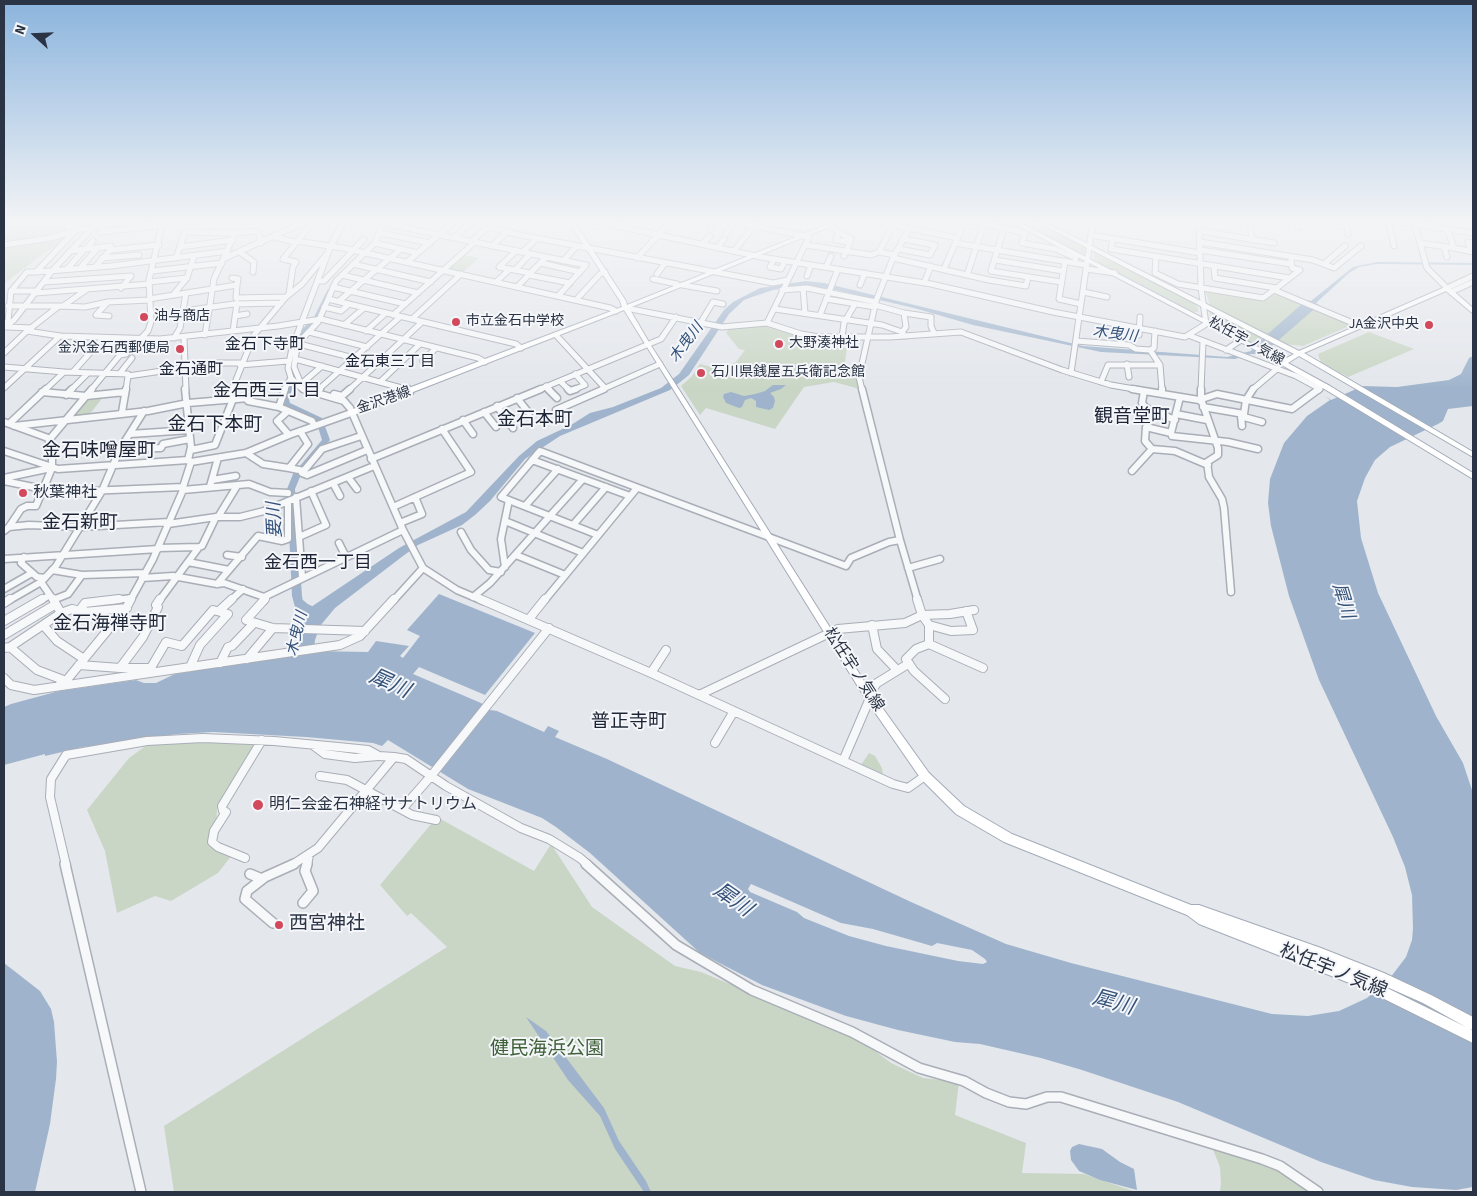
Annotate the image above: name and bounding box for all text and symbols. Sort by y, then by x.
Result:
north arrow [10,10,60,60]
text: N [10,22,32,38]
place label: 油与商店 [154,309,210,325]
marker: 油与商店 [138,311,150,323]
place label: 市立金石中学校 [466,314,564,330]
street label: 松任宇ノ気線 [1205,314,1287,370]
marker: 市立金石中学校 [450,316,462,328]
place label: JA金沢中央 [1349,317,1419,333]
marker: JA金沢中央 [1423,319,1435,331]
water label: 木曳川 [666,320,708,366]
water label: 木曳川 [1092,323,1138,347]
district label: 金石下寺町 [225,335,305,355]
place label: 大野湊神社 [789,336,859,352]
marker: 大野湊神社 [773,338,785,350]
place label: 金沢金石西郵便局 [58,341,170,357]
marker: 金沢金石西郵便局 [174,343,186,355]
district label: 金石東三丁目 [345,354,435,372]
district label: 金石通町 [159,360,223,380]
place label: 石川県銭屋五兵衛記念館 [711,365,865,381]
marker: 石川県銭屋五兵衛記念館 [695,367,707,379]
district label: 金石西三丁目 [213,381,321,403]
street label: 金沢港線 [355,384,413,418]
district label: 観音堂町 [1094,407,1170,429]
district label: 金石本町 [497,410,573,432]
district label: 金石下本町 [168,415,262,437]
district label: 金石味噌屋町 [42,441,156,463]
place label: 秋葉神社 [33,483,97,503]
marker: 秋葉神社 [17,487,29,499]
water label: 要川 [264,501,288,539]
district label: 金石新町 [42,513,118,535]
district label: 金石西一丁目 [264,553,372,575]
water label: 犀川 [1326,581,1358,621]
water label: 木曳川 [284,610,312,658]
district label: 金石海禅寺町 [53,614,167,636]
street label: 松任宇ノ気線 [819,625,887,715]
water label: 犀川 [365,665,413,705]
district label: 普正寺町 [591,712,667,734]
place label: 明仁会金石神経サナトリウム [269,795,477,815]
marker: 明仁会金石神経サナトリウム [251,798,265,812]
water label: 犀川 [708,879,756,923]
place label: 西宮神社 [289,914,365,936]
marker: 西宮神社 [273,919,285,931]
street label: 松任宇ノ気線 [1276,940,1390,1004]
water label: 犀川 [1089,986,1137,1022]
park label: 健民海浜公園 [490,1039,604,1061]

